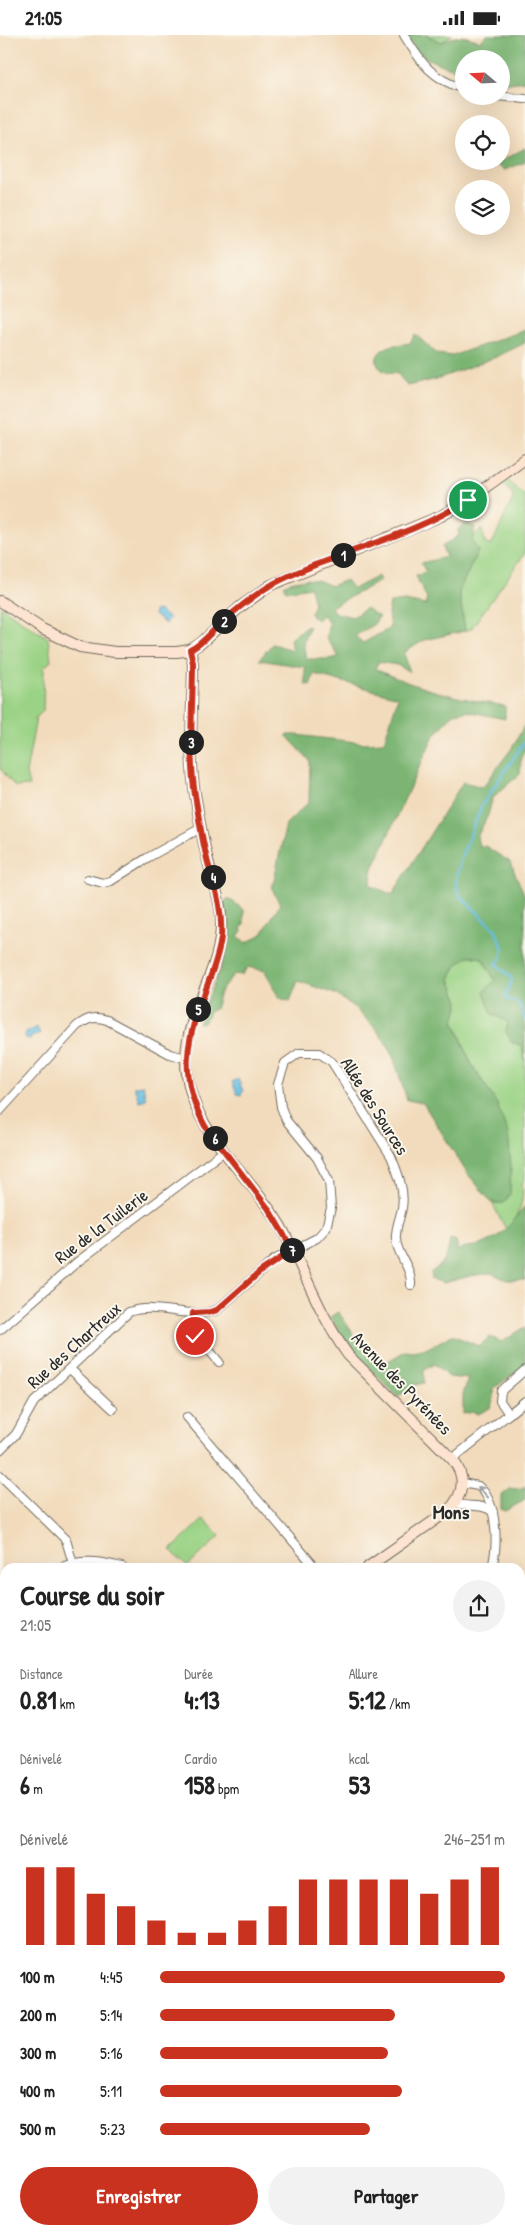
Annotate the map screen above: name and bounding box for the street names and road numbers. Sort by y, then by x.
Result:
street label: Allée des Sources [335,1052,415,1160]
street label: Rue de la Tuilerie [49,1183,153,1269]
street label: Rue des Chartreux [21,1296,127,1394]
street label: Avenue des Pyrénées [346,1326,458,1440]

